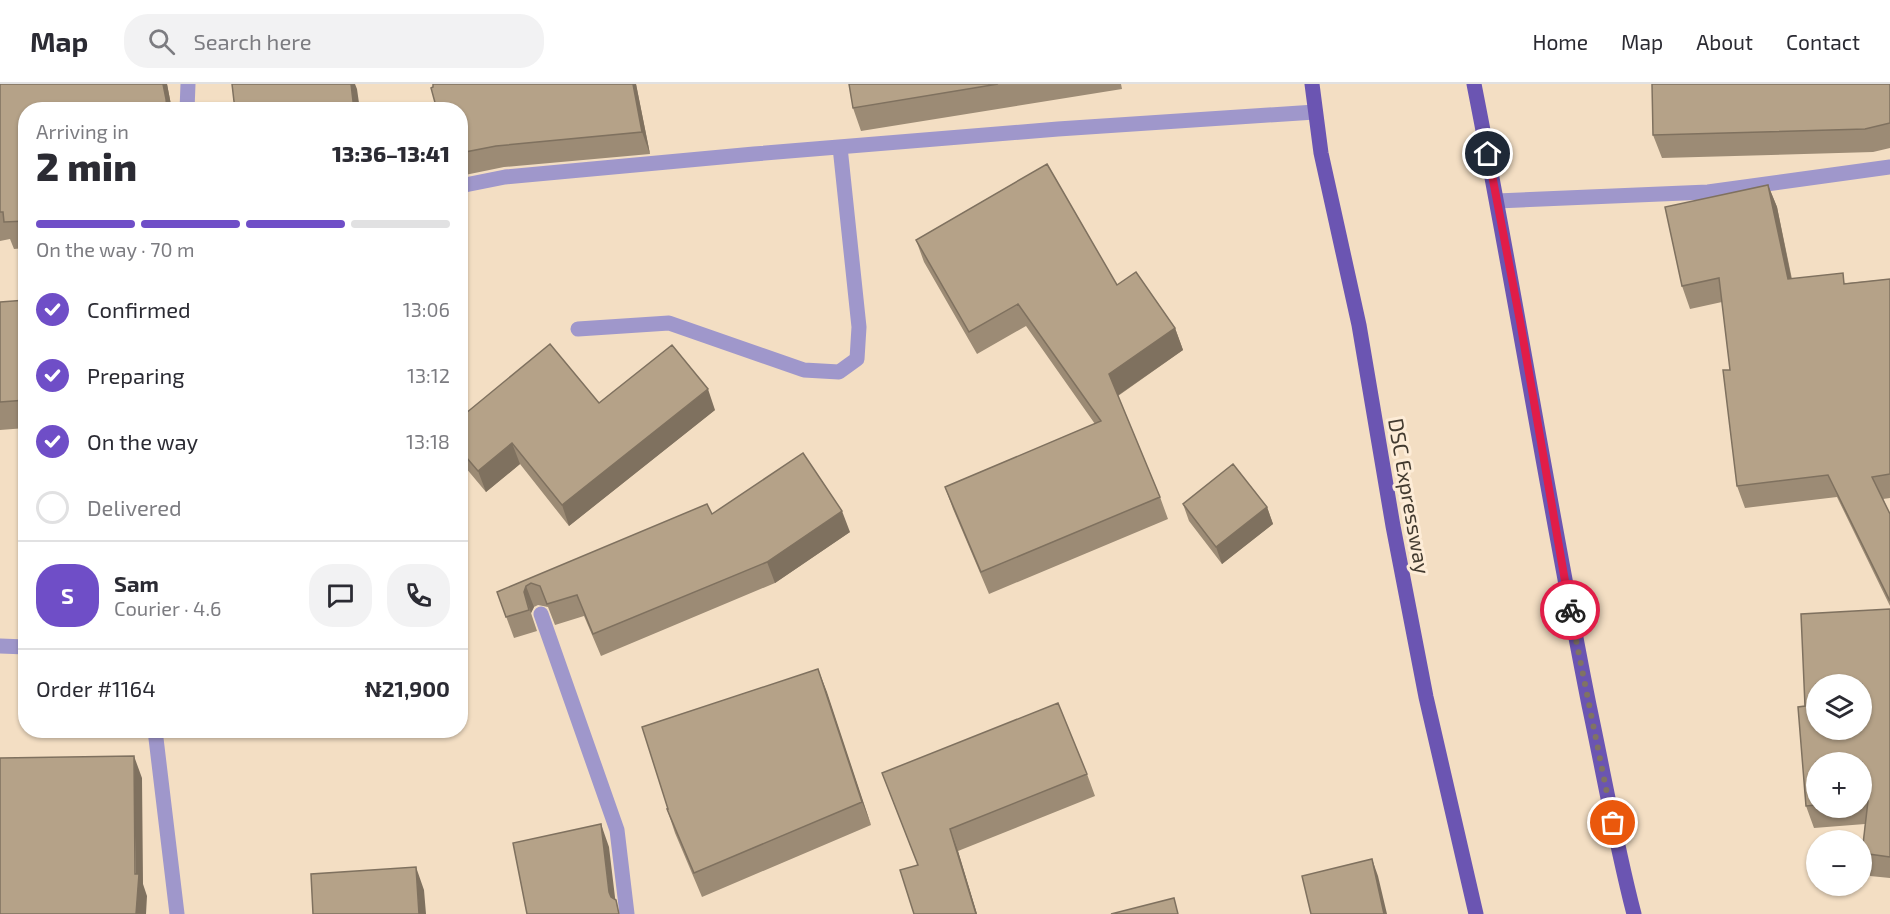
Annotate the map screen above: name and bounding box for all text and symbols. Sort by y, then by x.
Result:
search box [124,14,544,68]
text: Map [30,24,88,58]
icon: search [145,25,178,58]
text: Search here [193,28,312,54]
text: Home [1532,29,1588,54]
text: Map [1621,29,1663,54]
text: About [1696,29,1753,54]
text: Contact [1786,29,1860,54]
text: Arriving in [36,119,129,143]
pin [1462,128,1513,179]
icon: home [1471,137,1504,170]
text: 13:36–13:41 [332,140,450,166]
text: 2 min [36,142,137,189]
text: On the way · 70 m [36,237,195,261]
icon: check [36,293,69,326]
text: Confirmed [87,296,191,322]
text: 13:06 [403,297,450,321]
icon: check [36,359,69,392]
text: Preparing [87,362,185,388]
text: 13:12 [407,363,450,387]
street label: DSC Expressway [1384,416,1436,576]
icon: check [36,425,69,458]
text: On the way [87,428,198,454]
text: 13:18 [406,429,450,453]
text: Delivered [87,494,182,520]
button: chat [309,564,372,627]
button: phone [387,564,450,627]
text: Sam [114,570,159,596]
courier [1540,580,1600,640]
text: S [61,582,74,608]
icon: bike [1554,594,1587,627]
text: Courier · 4.6 [114,596,221,620]
map controls [1806,674,1872,896]
button: layers [1806,674,1872,740]
text: Order #1164 [36,675,156,701]
text: ₦21,900 [365,675,450,701]
button: + [1806,752,1872,818]
pin [1587,797,1638,848]
icon: bag [1596,806,1629,839]
button: − [1806,830,1872,896]

